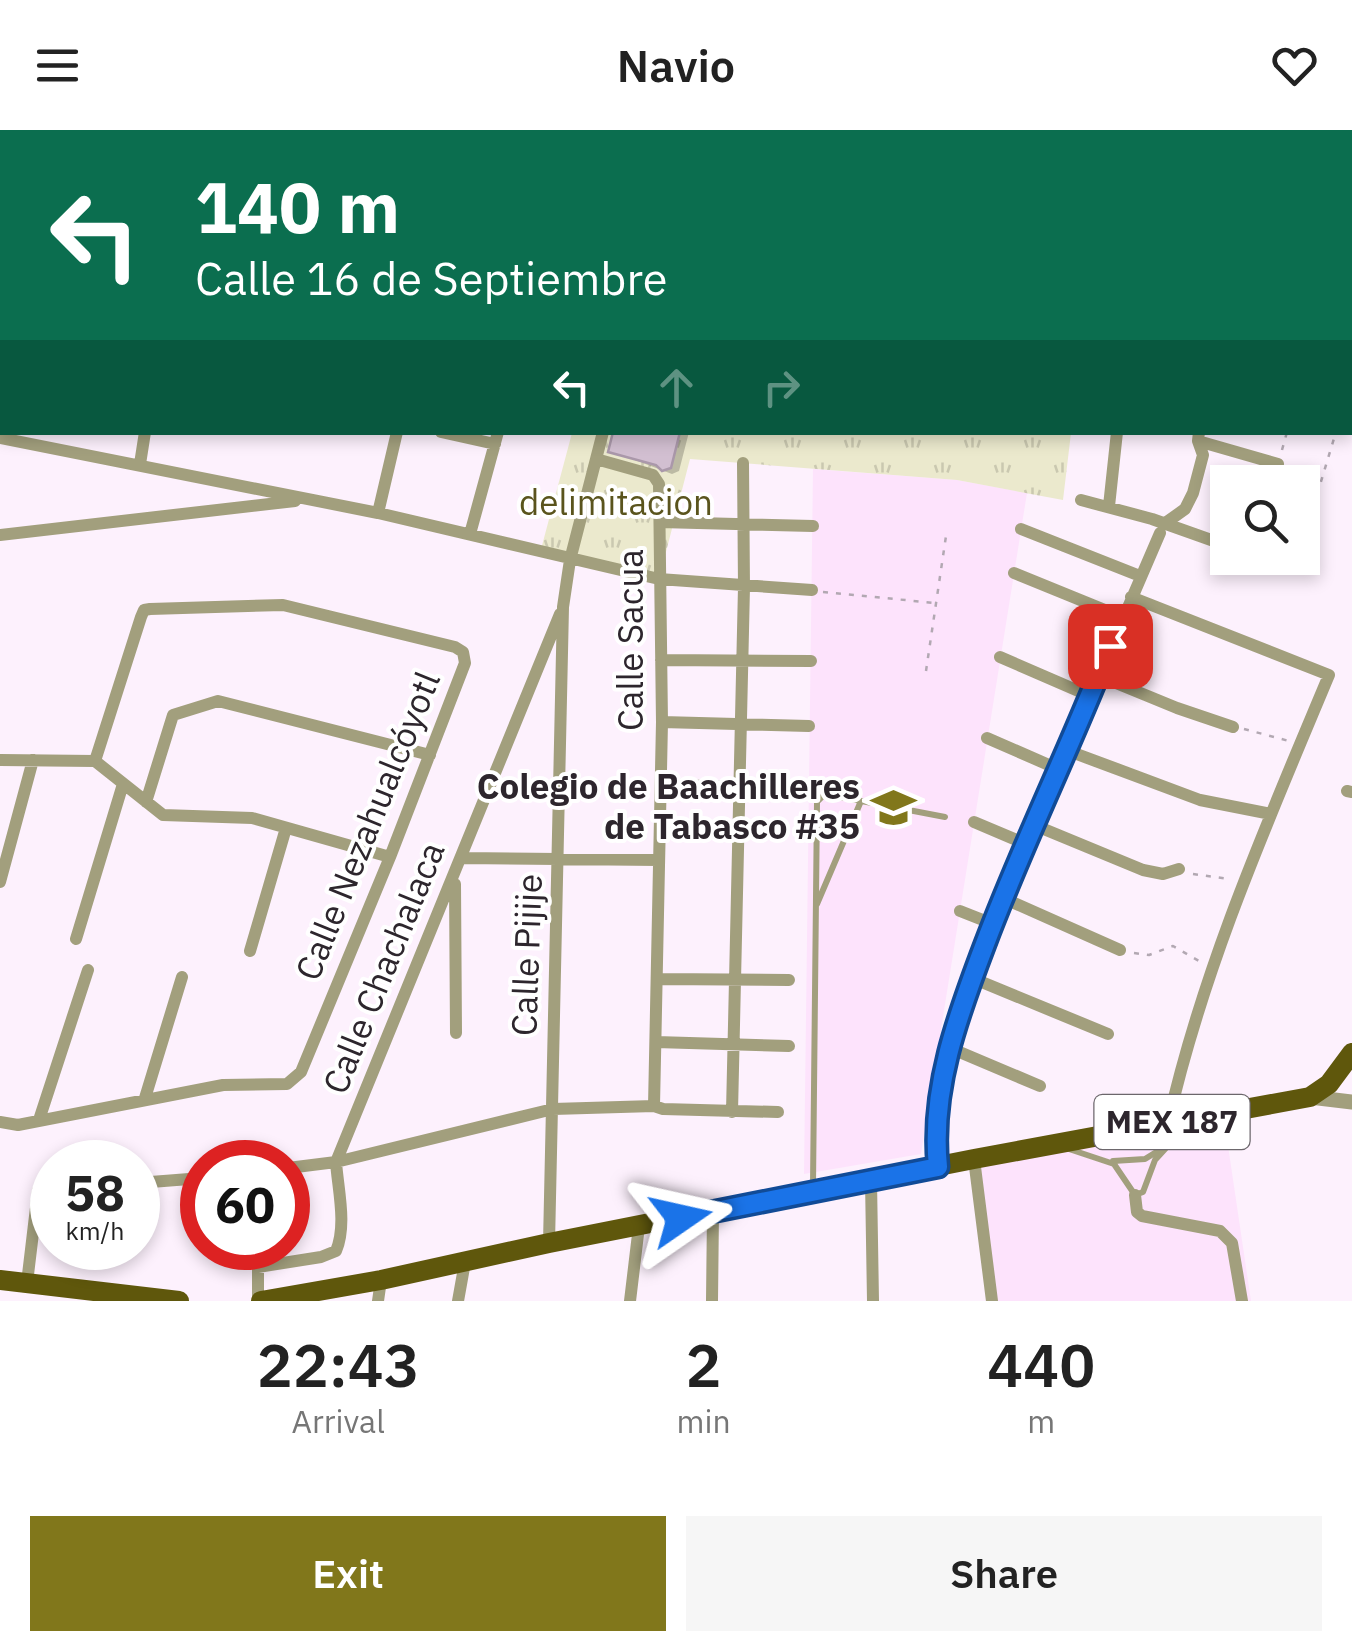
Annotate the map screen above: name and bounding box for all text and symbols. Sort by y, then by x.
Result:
text: Navio [617,36,735,94]
icon: menu [30,38,85,93]
icon: heart [1267,38,1322,93]
text: 140 m [195,161,400,252]
icon: left [30,170,160,300]
text: Calle 16 de Septiembre [195,249,667,307]
icon: left [544,360,599,415]
icon: ahead [649,360,704,415]
icon: right [754,360,809,415]
map controls [1210,465,1320,575]
button: search [1210,465,1320,575]
park label: delimitacion [519,479,713,525]
street label: Calle Sacua [607,549,653,731]
pin [1068,604,1153,689]
icon: arrive [1083,619,1138,674]
street label: Calle Nezahualcóyotl [284,665,450,987]
place label: Colegio de Baachilleres de Tabasco #35 [477,763,860,849]
school or university icon: Colegio de Baachilleres de Tabasco #35 [869,783,917,831]
street label: Calle Chachalaca [312,835,455,1100]
street label: Calle Pijije [500,873,552,1037]
road number: MEX 187 [1094,1095,1250,1149]
speed limit sign: 60 [180,1140,310,1270]
text: 58 [65,1160,125,1225]
position arrow [629,1166,733,1270]
text: km/h [66,1214,124,1247]
text: 22:43 [257,1325,420,1404]
text: 2 [686,1325,722,1404]
text: 440 [987,1325,1095,1404]
text: Arrival [292,1400,385,1442]
text: min [676,1400,731,1442]
text: m [1027,1400,1055,1442]
button: Exit [30,1516,666,1631]
button: Share [686,1516,1322,1631]

